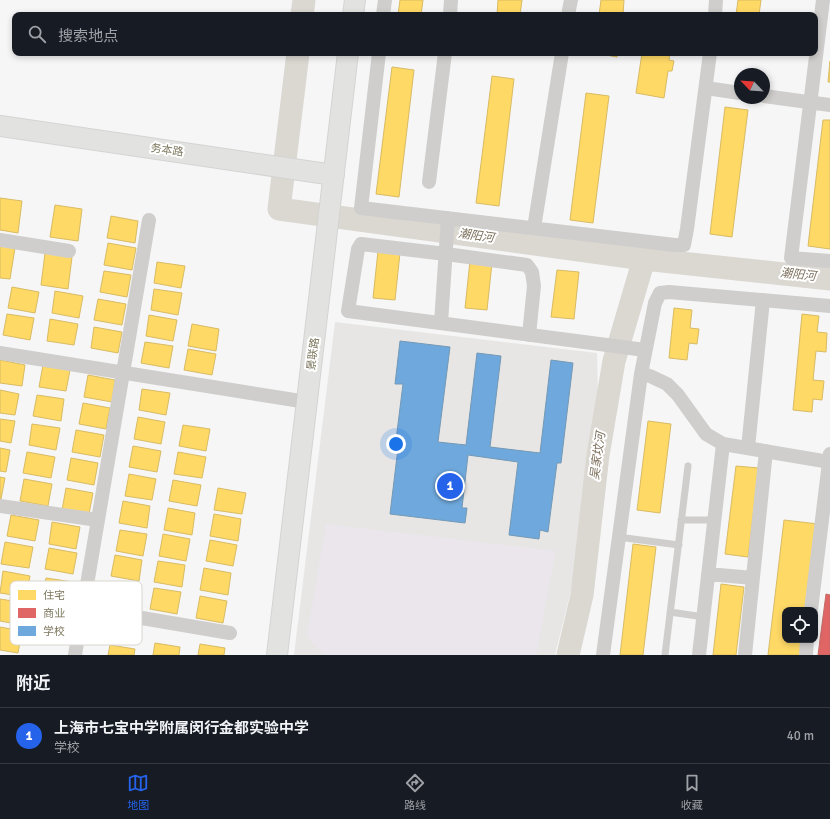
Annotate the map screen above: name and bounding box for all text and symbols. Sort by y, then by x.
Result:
search box [12,12,818,56]
icon: search [26,23,48,45]
text: 搜索地点 [58,27,118,45]
north arrow [734,68,770,104]
street label: 务本路 [150,141,184,159]
water label: 潮阳河 [457,226,497,246]
water label: 潮阳河 [779,266,819,285]
street label: 景联路 [305,337,321,371]
water label: 吴家坟河 [587,429,609,481]
your location [386,434,406,454]
pin: 1 [437,471,463,501]
legend [10,581,142,645]
text: 住宅 [43,589,65,602]
text: 商业 [43,607,65,620]
map controls [782,607,818,643]
button: locate [782,607,818,643]
text: 学校 [43,625,65,638]
text: 附近 [16,673,50,694]
text: 上海市七宝中学附属闵行金都实验中学 [54,719,309,737]
text: 1 [25,728,33,744]
text: 40 m [787,728,814,744]
text: 学校 [54,740,80,756]
tab: 地图 [127,772,149,812]
tab: 路线 [404,772,426,812]
tab: 收藏 [681,772,703,812]

